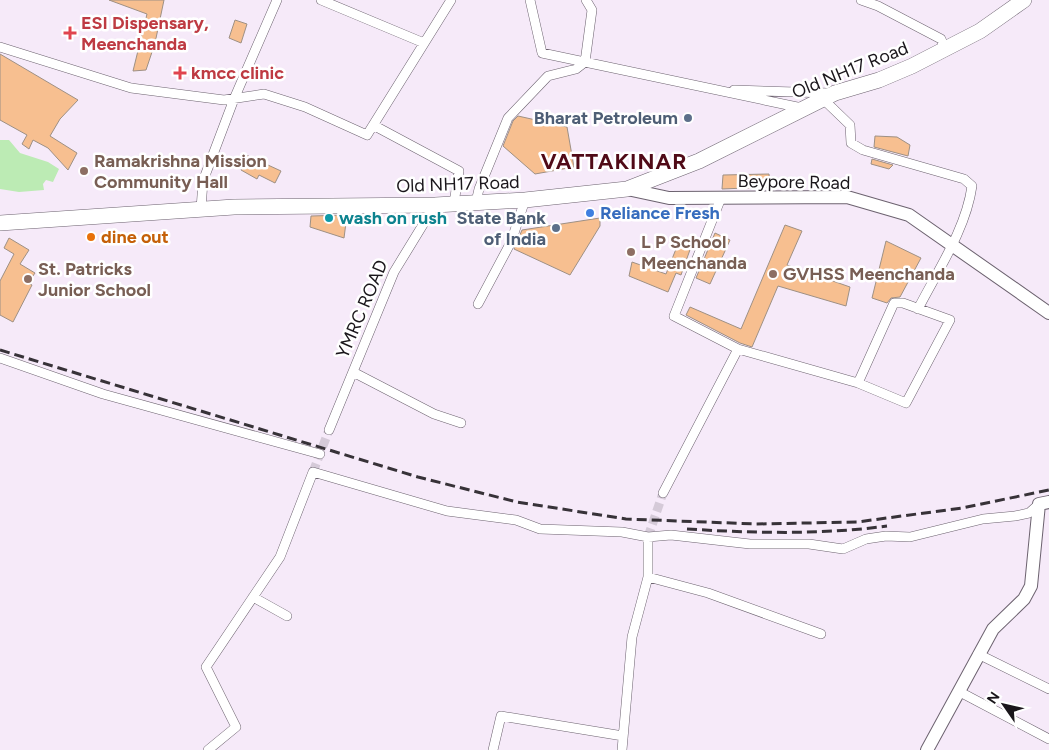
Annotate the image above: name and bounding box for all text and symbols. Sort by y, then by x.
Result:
place label: ESI Dispensary, Meenchanda [81,12,209,55]
marker: ESI Dispensary, Meenchanda [63,26,77,40]
street label: Old NH17 Road [789,37,911,103]
place label: kmcc clinic [191,62,284,84]
marker: kmcc clinic [173,66,187,80]
place label: Bharat Petroleum [534,107,678,129]
marker: Bharat Petroleum [682,112,694,124]
district label: VATTAKINAR [541,148,687,175]
place label: Ramakrishna Mission Community Hall [94,150,267,193]
marker: Ramakrishna Mission Community Hall [78,165,90,177]
street label: Beypore Road [737,170,851,194]
street label: Old NH17 Road [396,171,520,197]
place label: Reliance Fresh [600,202,720,224]
place label: wash on rush [339,207,447,229]
place label: State Bank of India [457,207,546,250]
marker: Reliance Fresh [584,207,596,219]
marker: wash on rush [323,212,335,224]
marker: State Bank of India [550,222,562,234]
place label: dine out [101,226,169,248]
marker: dine out [85,231,97,243]
place label: L P School Meenchanda [641,231,747,274]
marker: L P School Meenchanda [625,246,637,258]
street label: YMRC ROAD [331,257,393,361]
place label: St. Patricks Junior School [38,258,151,301]
place label: GVHSS Meenchanda [783,263,955,285]
marker: GVHSS Meenchanda [767,268,779,280]
marker: St. Patricks Junior School [22,273,34,285]
north arrow [979,680,1029,730]
text: N [984,689,1004,707]

